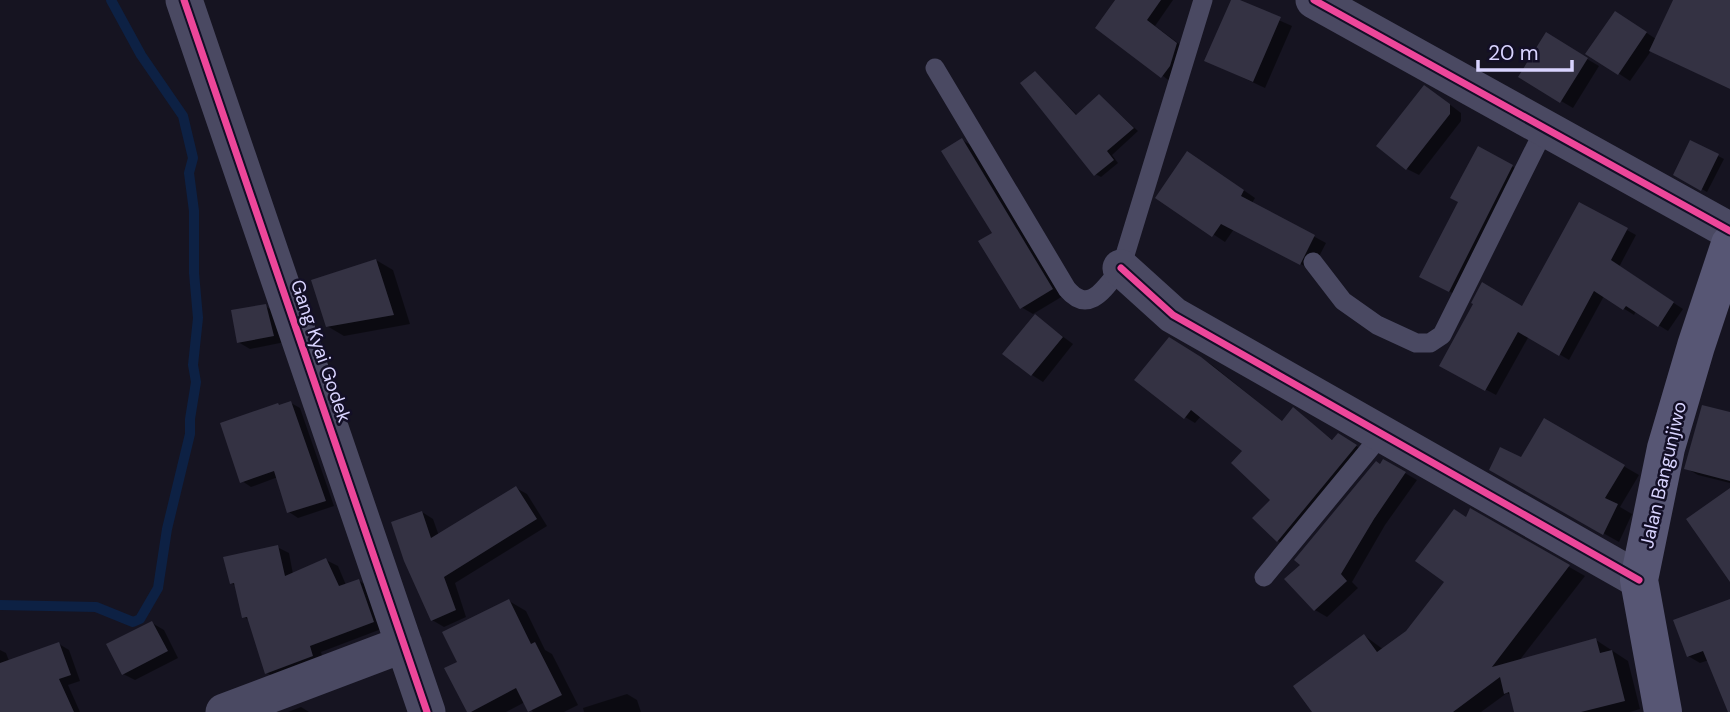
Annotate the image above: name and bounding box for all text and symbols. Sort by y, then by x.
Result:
scale bar [1478,28,1572,72]
text: 20 m [1488,39,1539,67]
street label: Gang Kyai Godek [285,276,357,426]
street label: Jalan Bangunjiwo [1634,399,1692,551]

